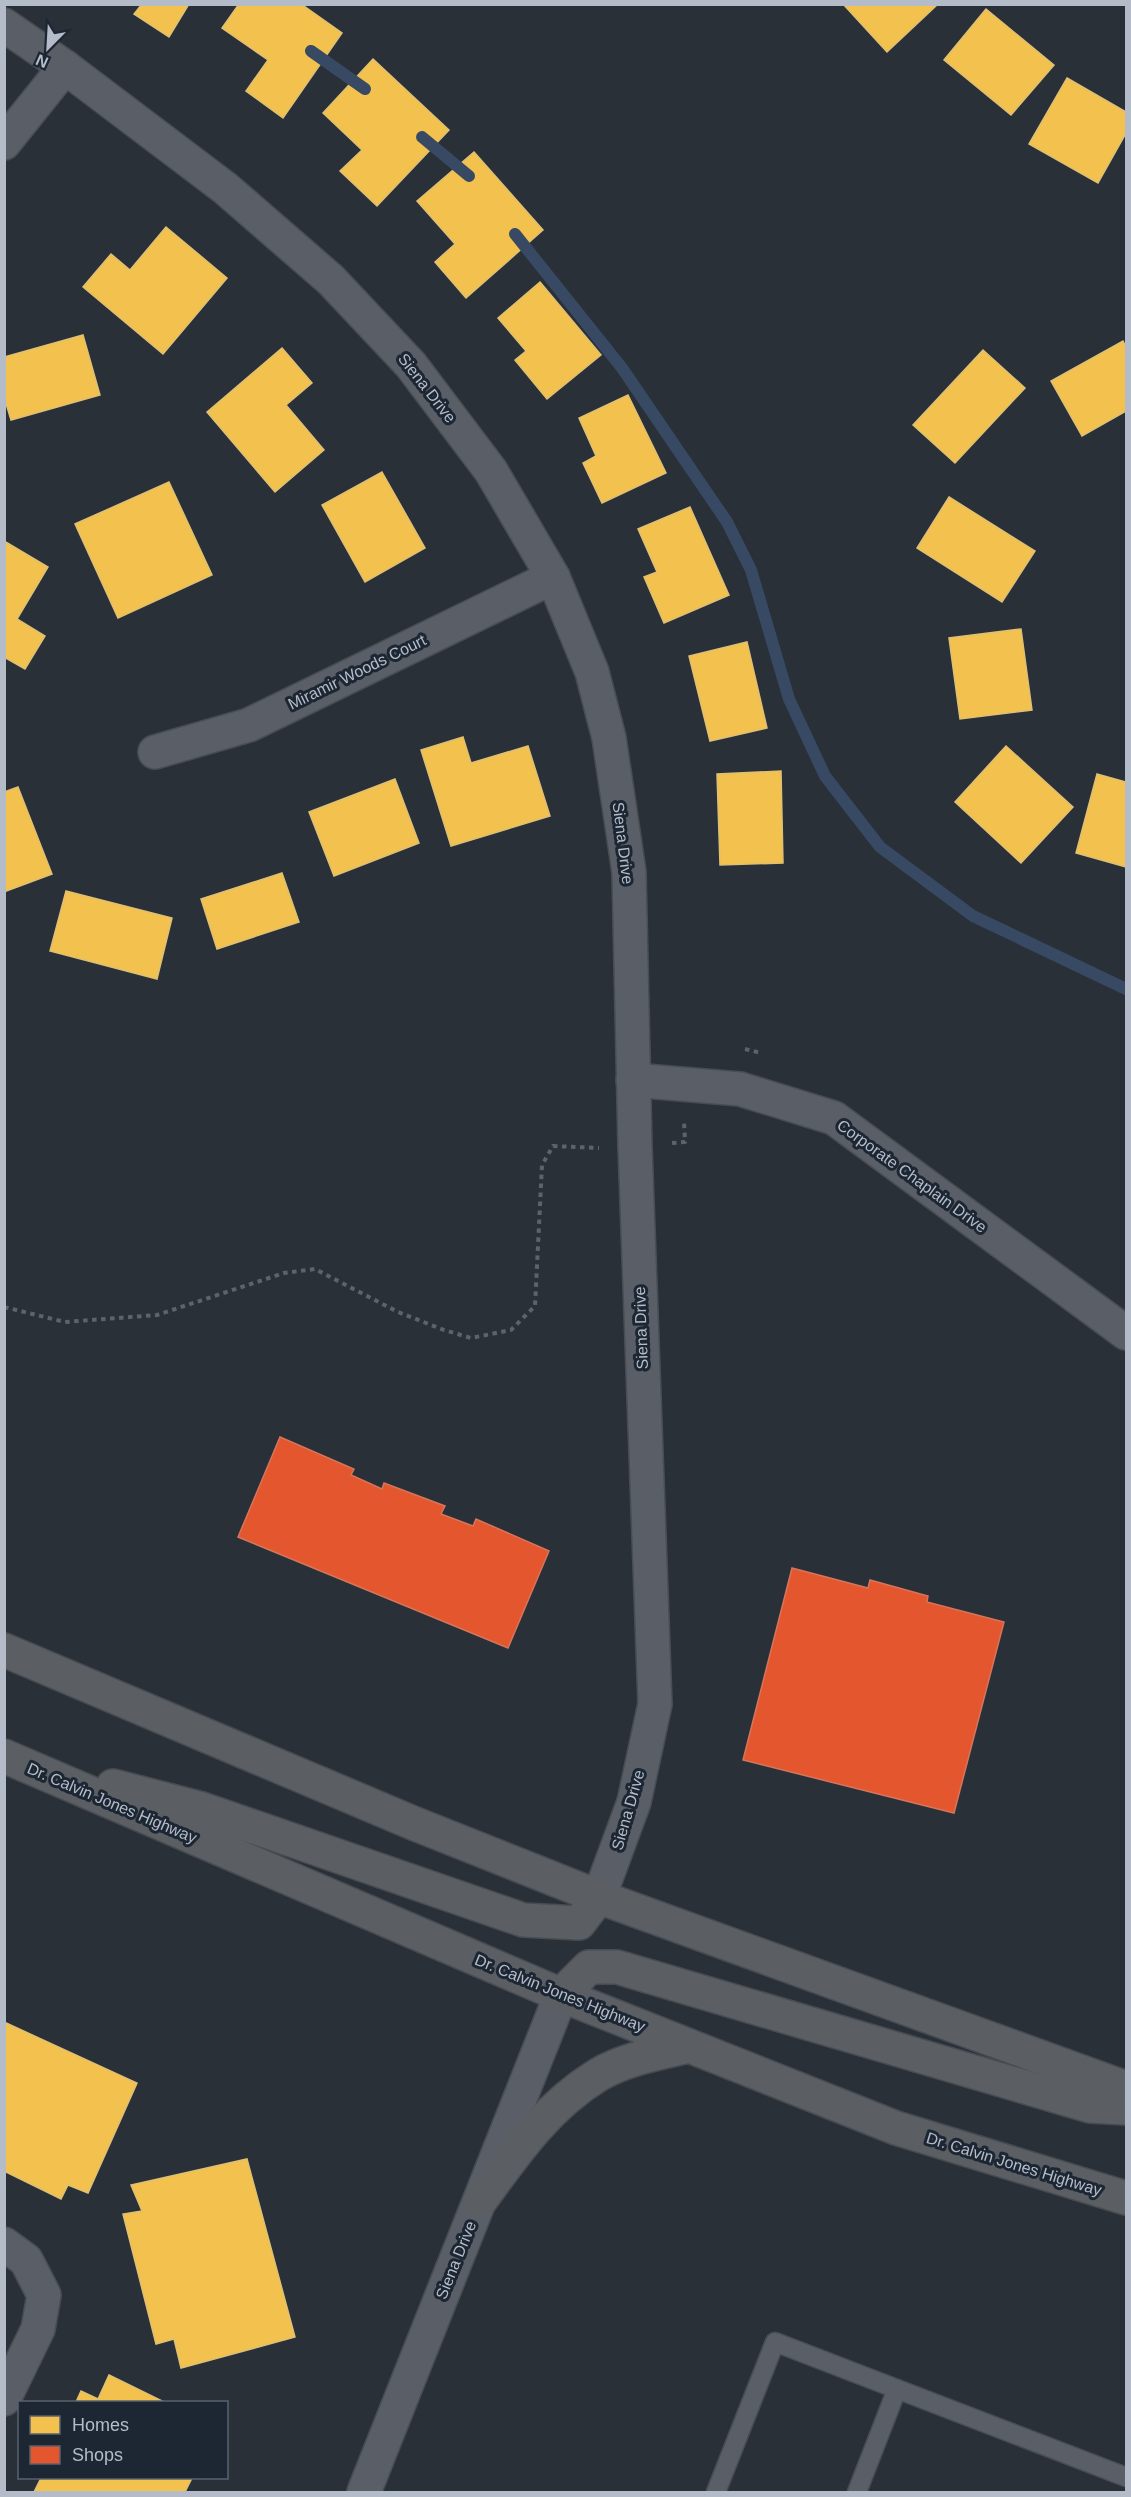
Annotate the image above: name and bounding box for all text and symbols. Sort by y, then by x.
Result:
north arrow [18,18,78,78]
text: N [33,51,51,71]
street label: Siena Drive [395,350,459,426]
street label: Miramir Woods Court [285,631,429,713]
street label: Siena Drive [610,801,636,885]
street label: Corporate Chaplain Drive [834,1116,990,1236]
street label: Siena Drive [631,1286,651,1370]
street label: Dr. Calvin Jones Highway [25,1760,199,1846]
street label: Siena Drive [608,1768,648,1852]
street label: Dr. Calvin Jones Highway [472,1951,648,2035]
street label: Dr. Calvin Jones Highway [924,2129,1104,2199]
street label: Siena Drive [433,2218,479,2302]
legend [18,2401,228,2479]
text: Homes [72,2415,129,2435]
text: Shops [72,2445,123,2465]

